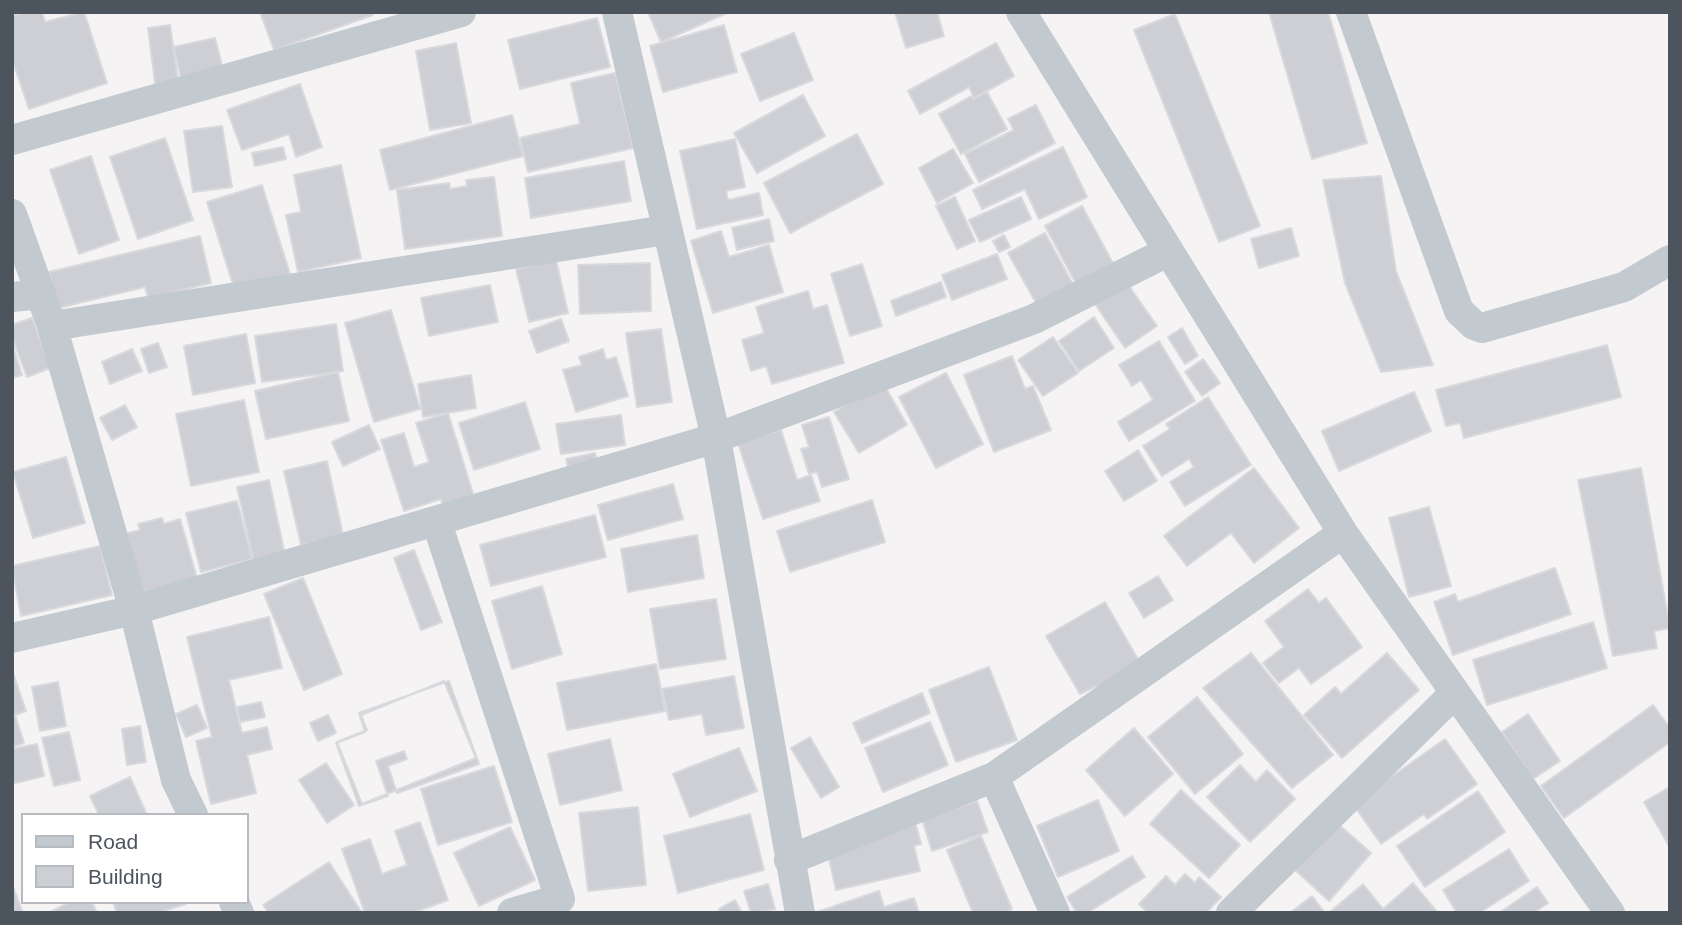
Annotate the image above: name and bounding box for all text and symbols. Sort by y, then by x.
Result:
legend [21,813,248,904]
text: Road [88,830,138,853]
text: Building [88,865,163,888]

